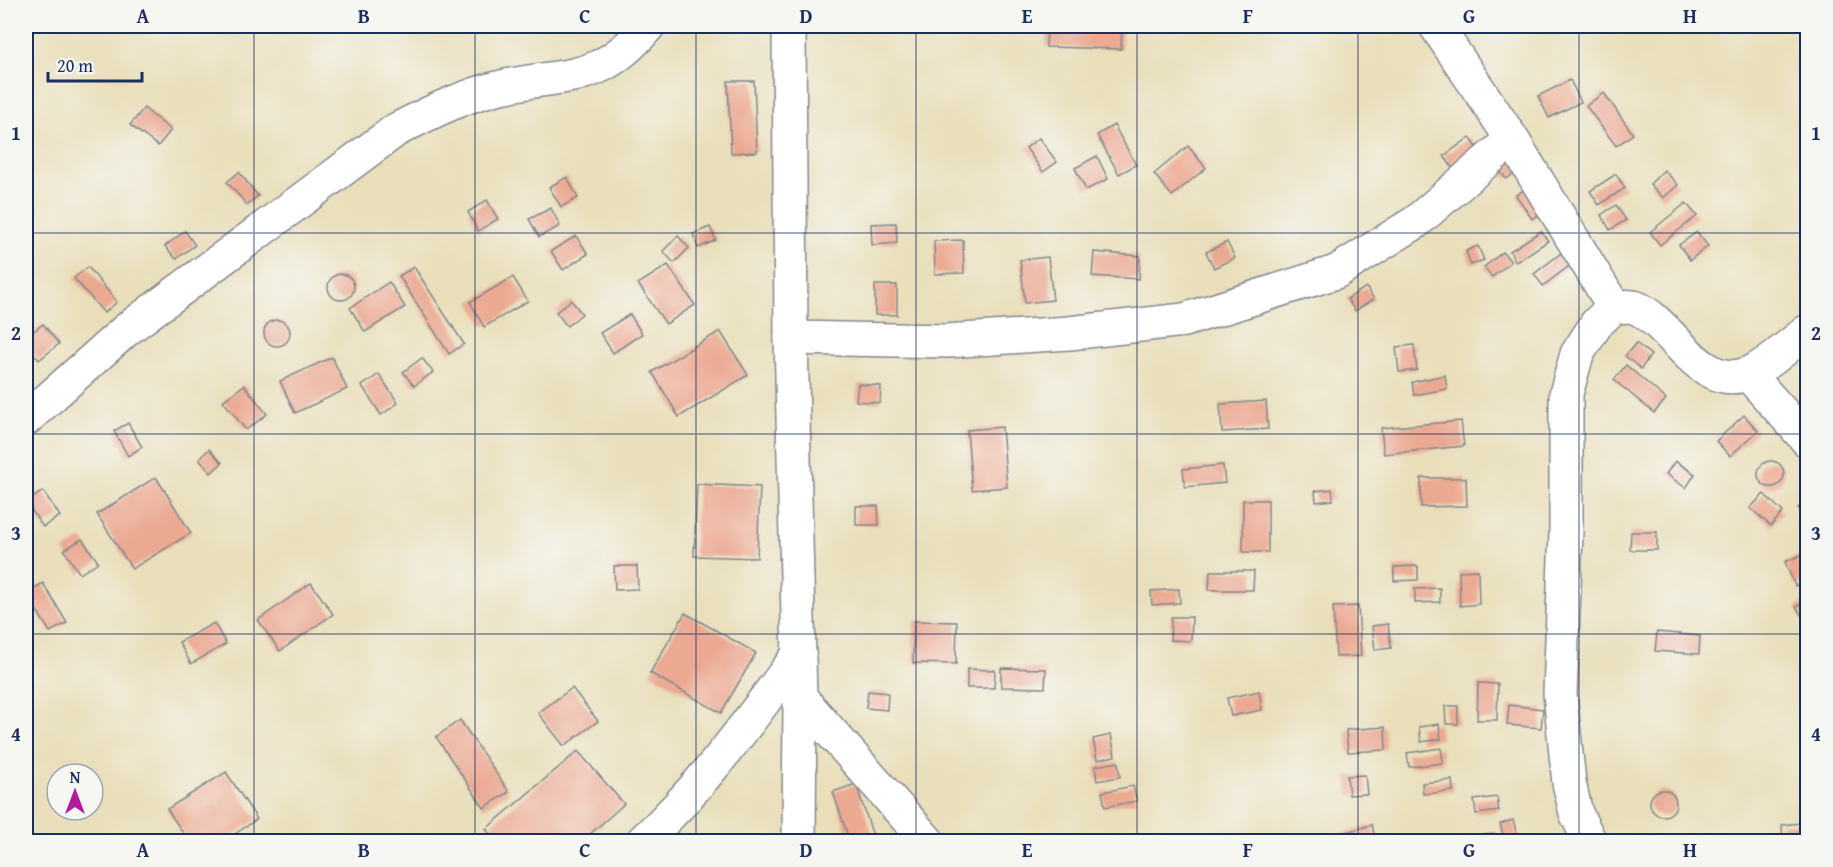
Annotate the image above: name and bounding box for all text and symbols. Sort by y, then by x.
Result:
text: A [137,1,150,30]
text: B [358,1,370,30]
text: C [579,1,591,30]
text: D [799,1,813,30]
text: E [1022,1,1033,30]
text: F [1243,1,1253,30]
text: G [1463,1,1475,30]
text: H [1683,1,1697,30]
scale bar [48,45,142,83]
text: 20 m [57,52,93,79]
text: 1 [11,118,21,147]
text: 1 [1811,118,1821,147]
text: 2 [11,318,21,347]
text: 2 [1811,318,1821,347]
text: 3 [11,518,21,547]
text: 3 [1811,518,1821,547]
text: 4 [11,719,21,748]
text: 4 [1811,719,1821,748]
north arrow [45,762,105,822]
text: N [70,765,81,789]
text: A [137,835,150,864]
text: B [358,835,370,864]
text: C [579,835,591,864]
text: D [799,835,813,864]
text: E [1022,835,1033,864]
text: F [1243,835,1253,864]
text: G [1463,835,1475,864]
text: H [1683,835,1697,864]

